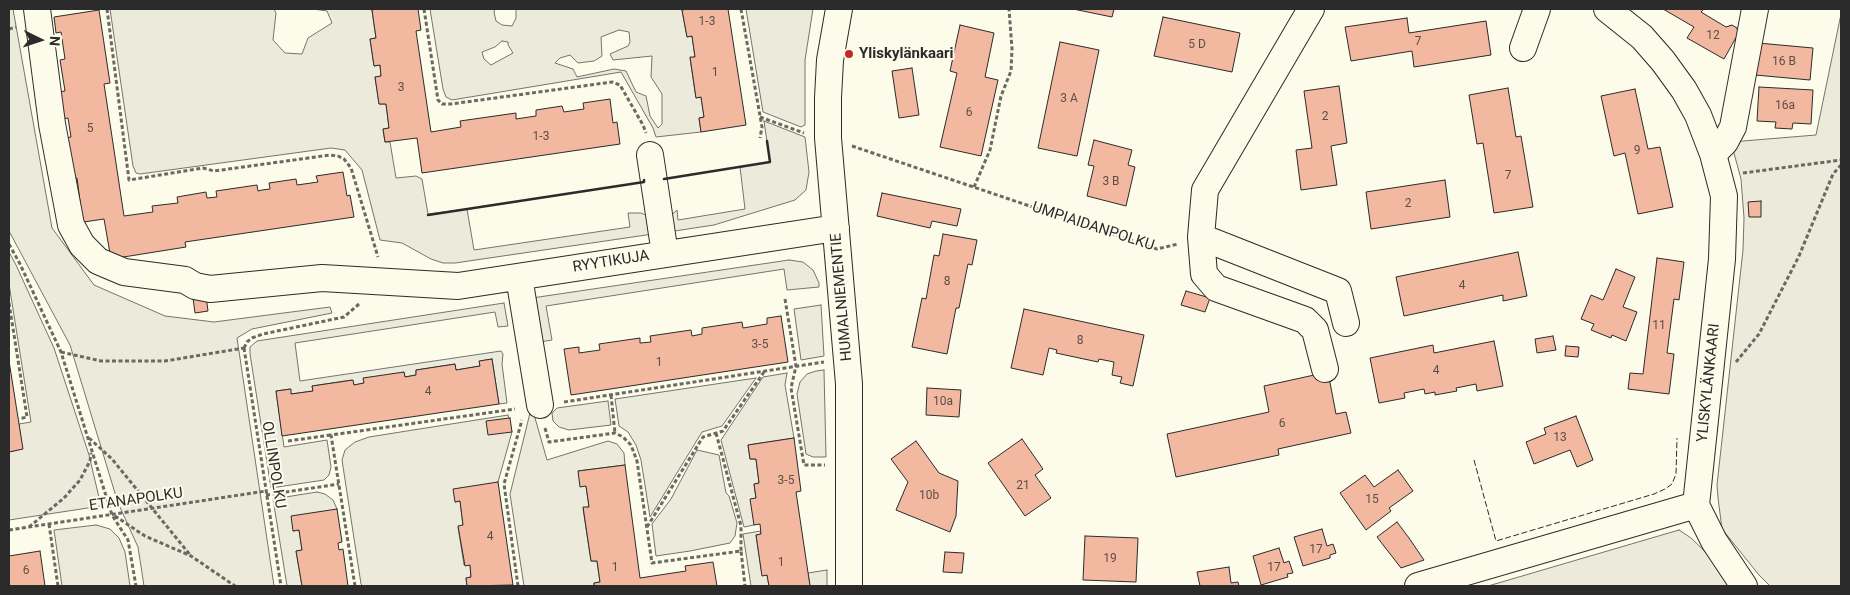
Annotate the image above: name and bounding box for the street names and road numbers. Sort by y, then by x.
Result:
street label: UMPIAIDANPOLKU [1030,199,1156,255]
street label: HUMALNIEMENTIE [827,232,857,362]
street label: RYYTIKUJA [571,247,651,277]
street label: YLISKYLÄNKAARI [1694,323,1724,443]
street label: OLLINPOLKU [257,420,289,510]
street label: ETANAPOLKU [88,485,184,515]

